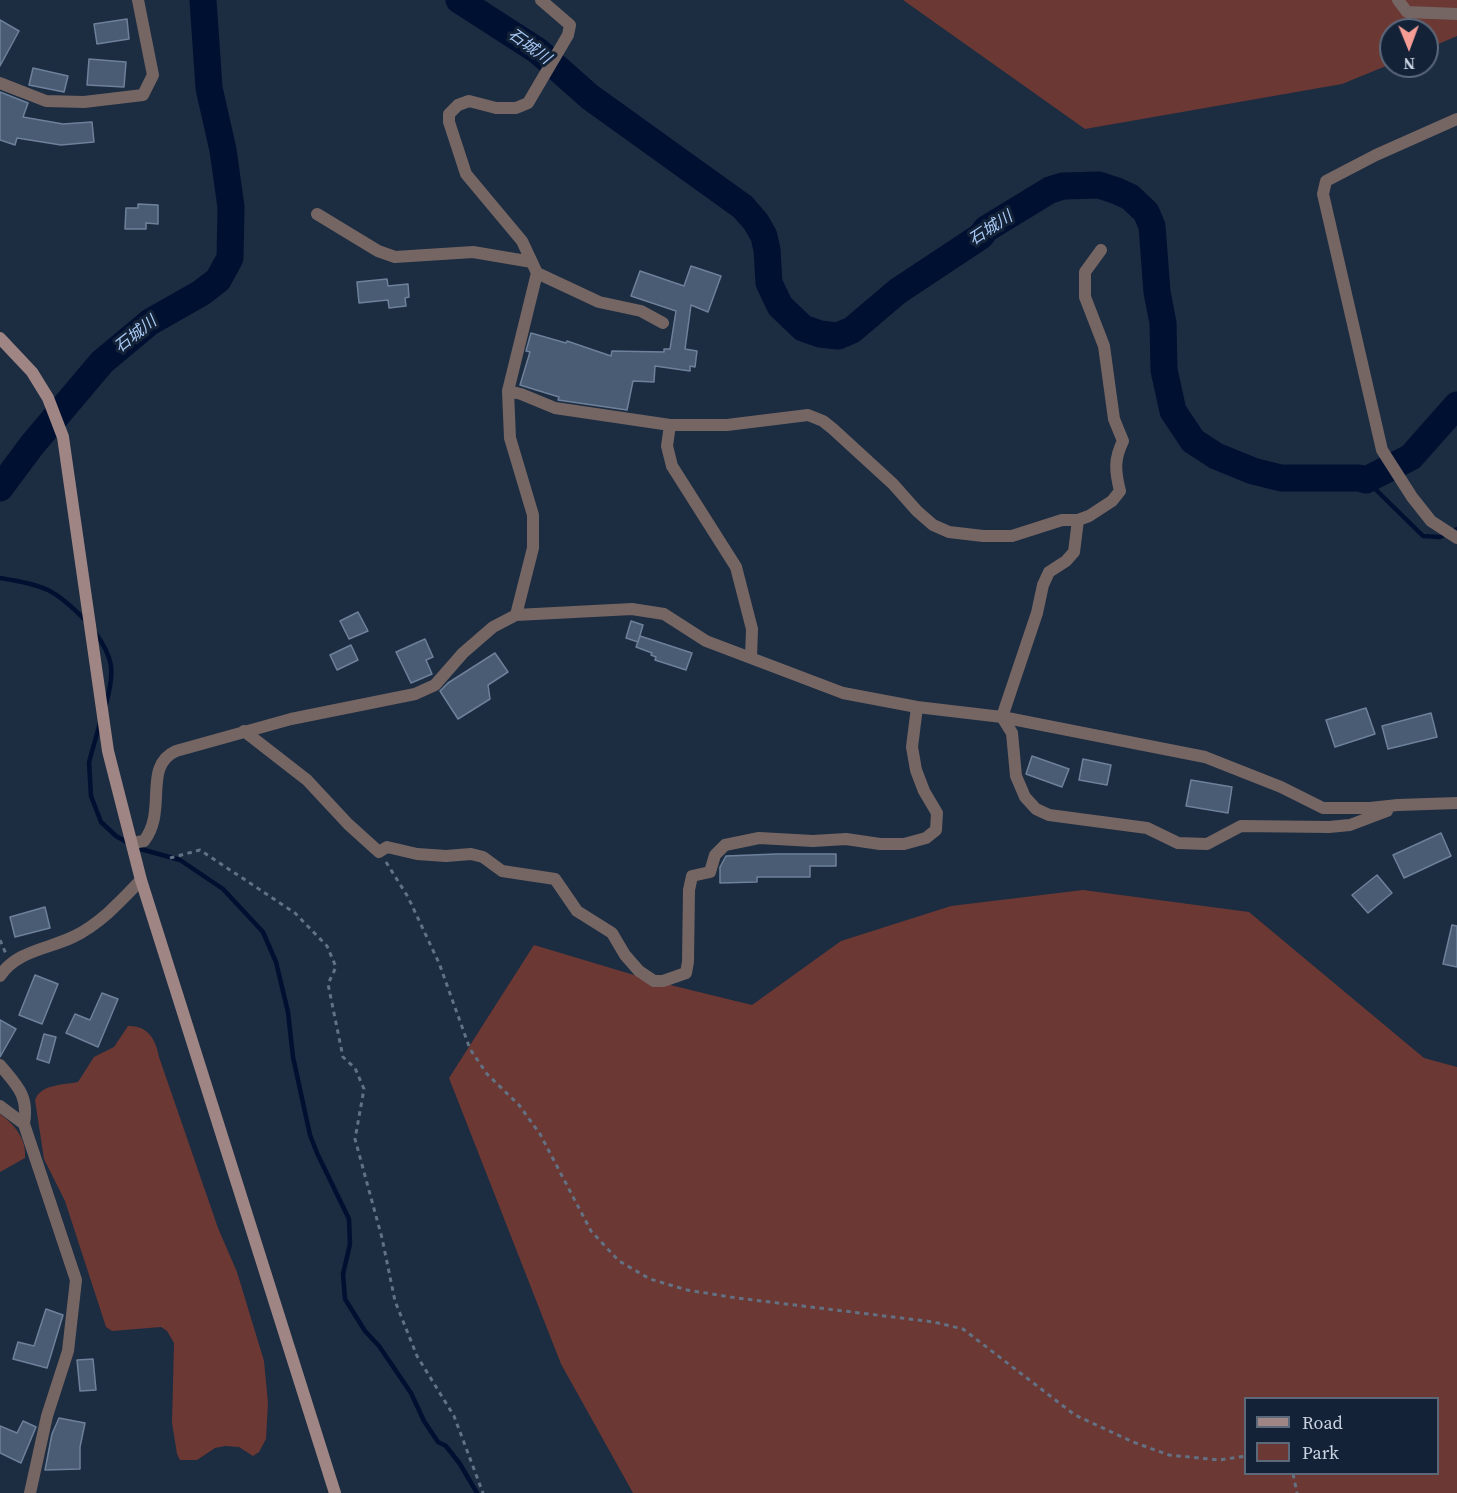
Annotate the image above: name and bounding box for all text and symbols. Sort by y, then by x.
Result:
north arrow [1379,18,1439,78]
water label: 石城川 [504,25,554,69]
text: N [1403,53,1415,75]
water label: 石城川 [966,208,1016,250]
water label: 石城川 [111,313,161,357]
legend [1244,1397,1439,1475]
text: Road [1302,1410,1343,1435]
text: Park [1302,1440,1339,1465]

